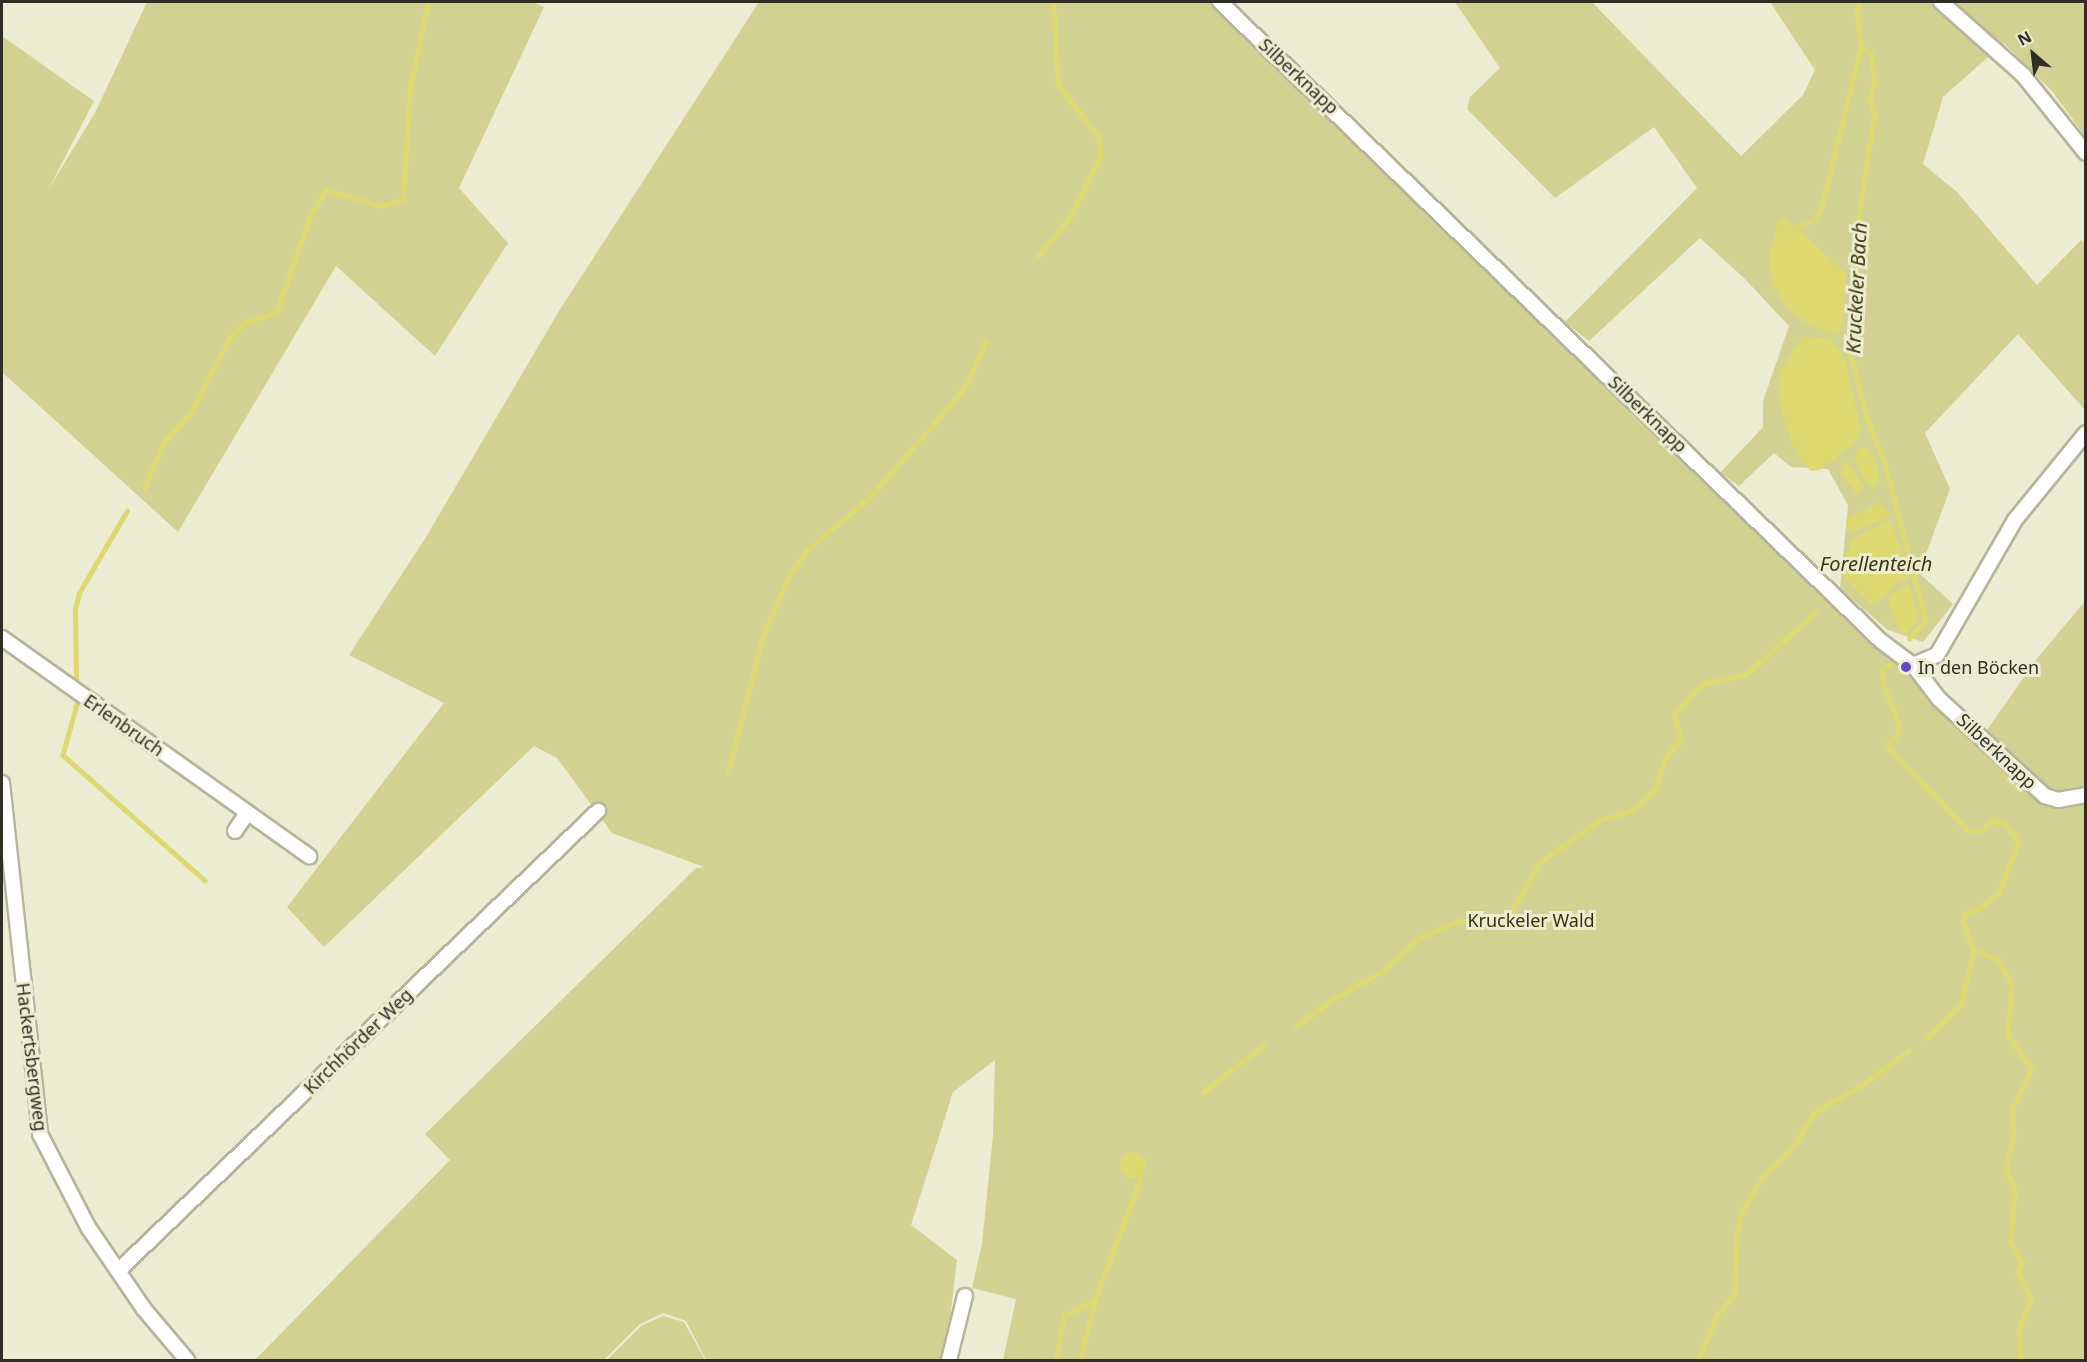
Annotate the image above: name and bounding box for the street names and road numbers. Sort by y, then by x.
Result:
street label: Silberknapp [1255,34,1343,118]
street label: Silberknapp [1604,371,1692,457]
street label: Erlenbruch [80,690,168,760]
street label: Silberknapp [1953,709,2041,793]
street label: Hackertsbergweg [12,982,52,1132]
street label: Kirchhörder Weg [299,984,417,1098]

